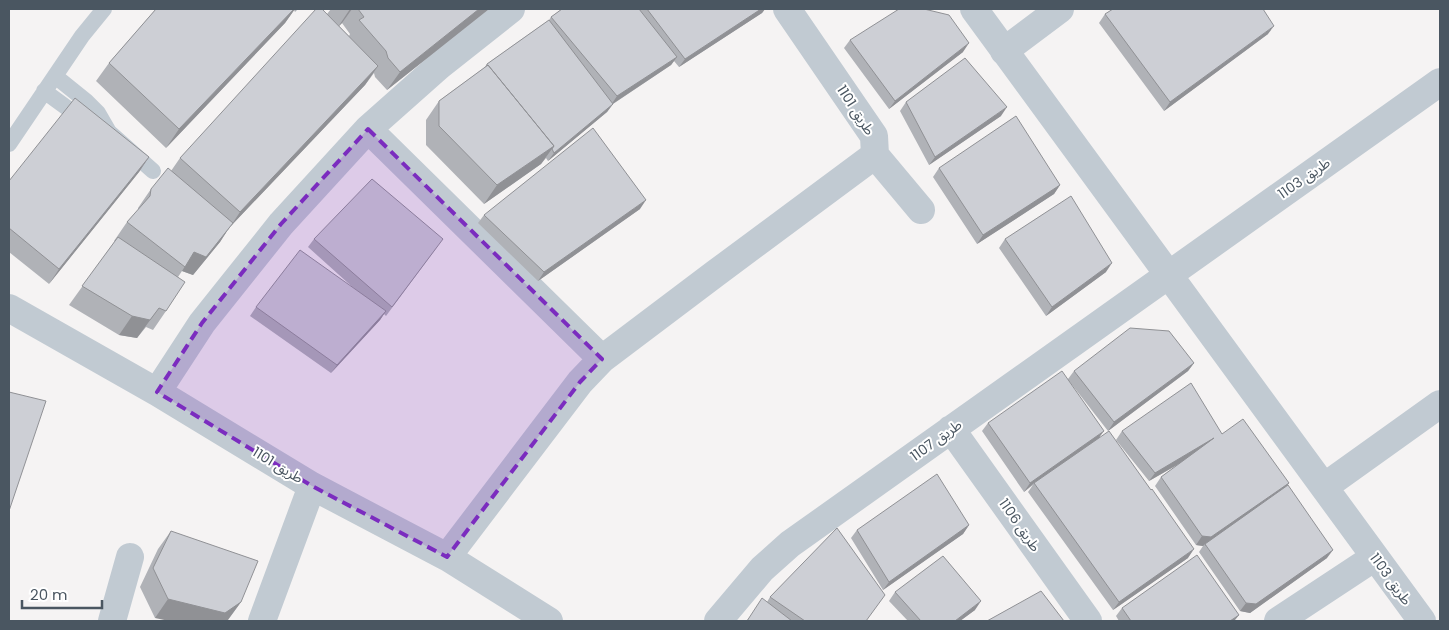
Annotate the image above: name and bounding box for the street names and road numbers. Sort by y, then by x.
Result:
street label: طريق 1101 [832,81,880,139]
street label: طريق 1103 [1274,153,1334,203]
street label: طريق 1107 [906,414,966,466]
street label: طريق 1101 [249,442,307,488]
street label: طريق 1106 [994,494,1046,556]
street label: طريق 1103 [1365,549,1417,609]

